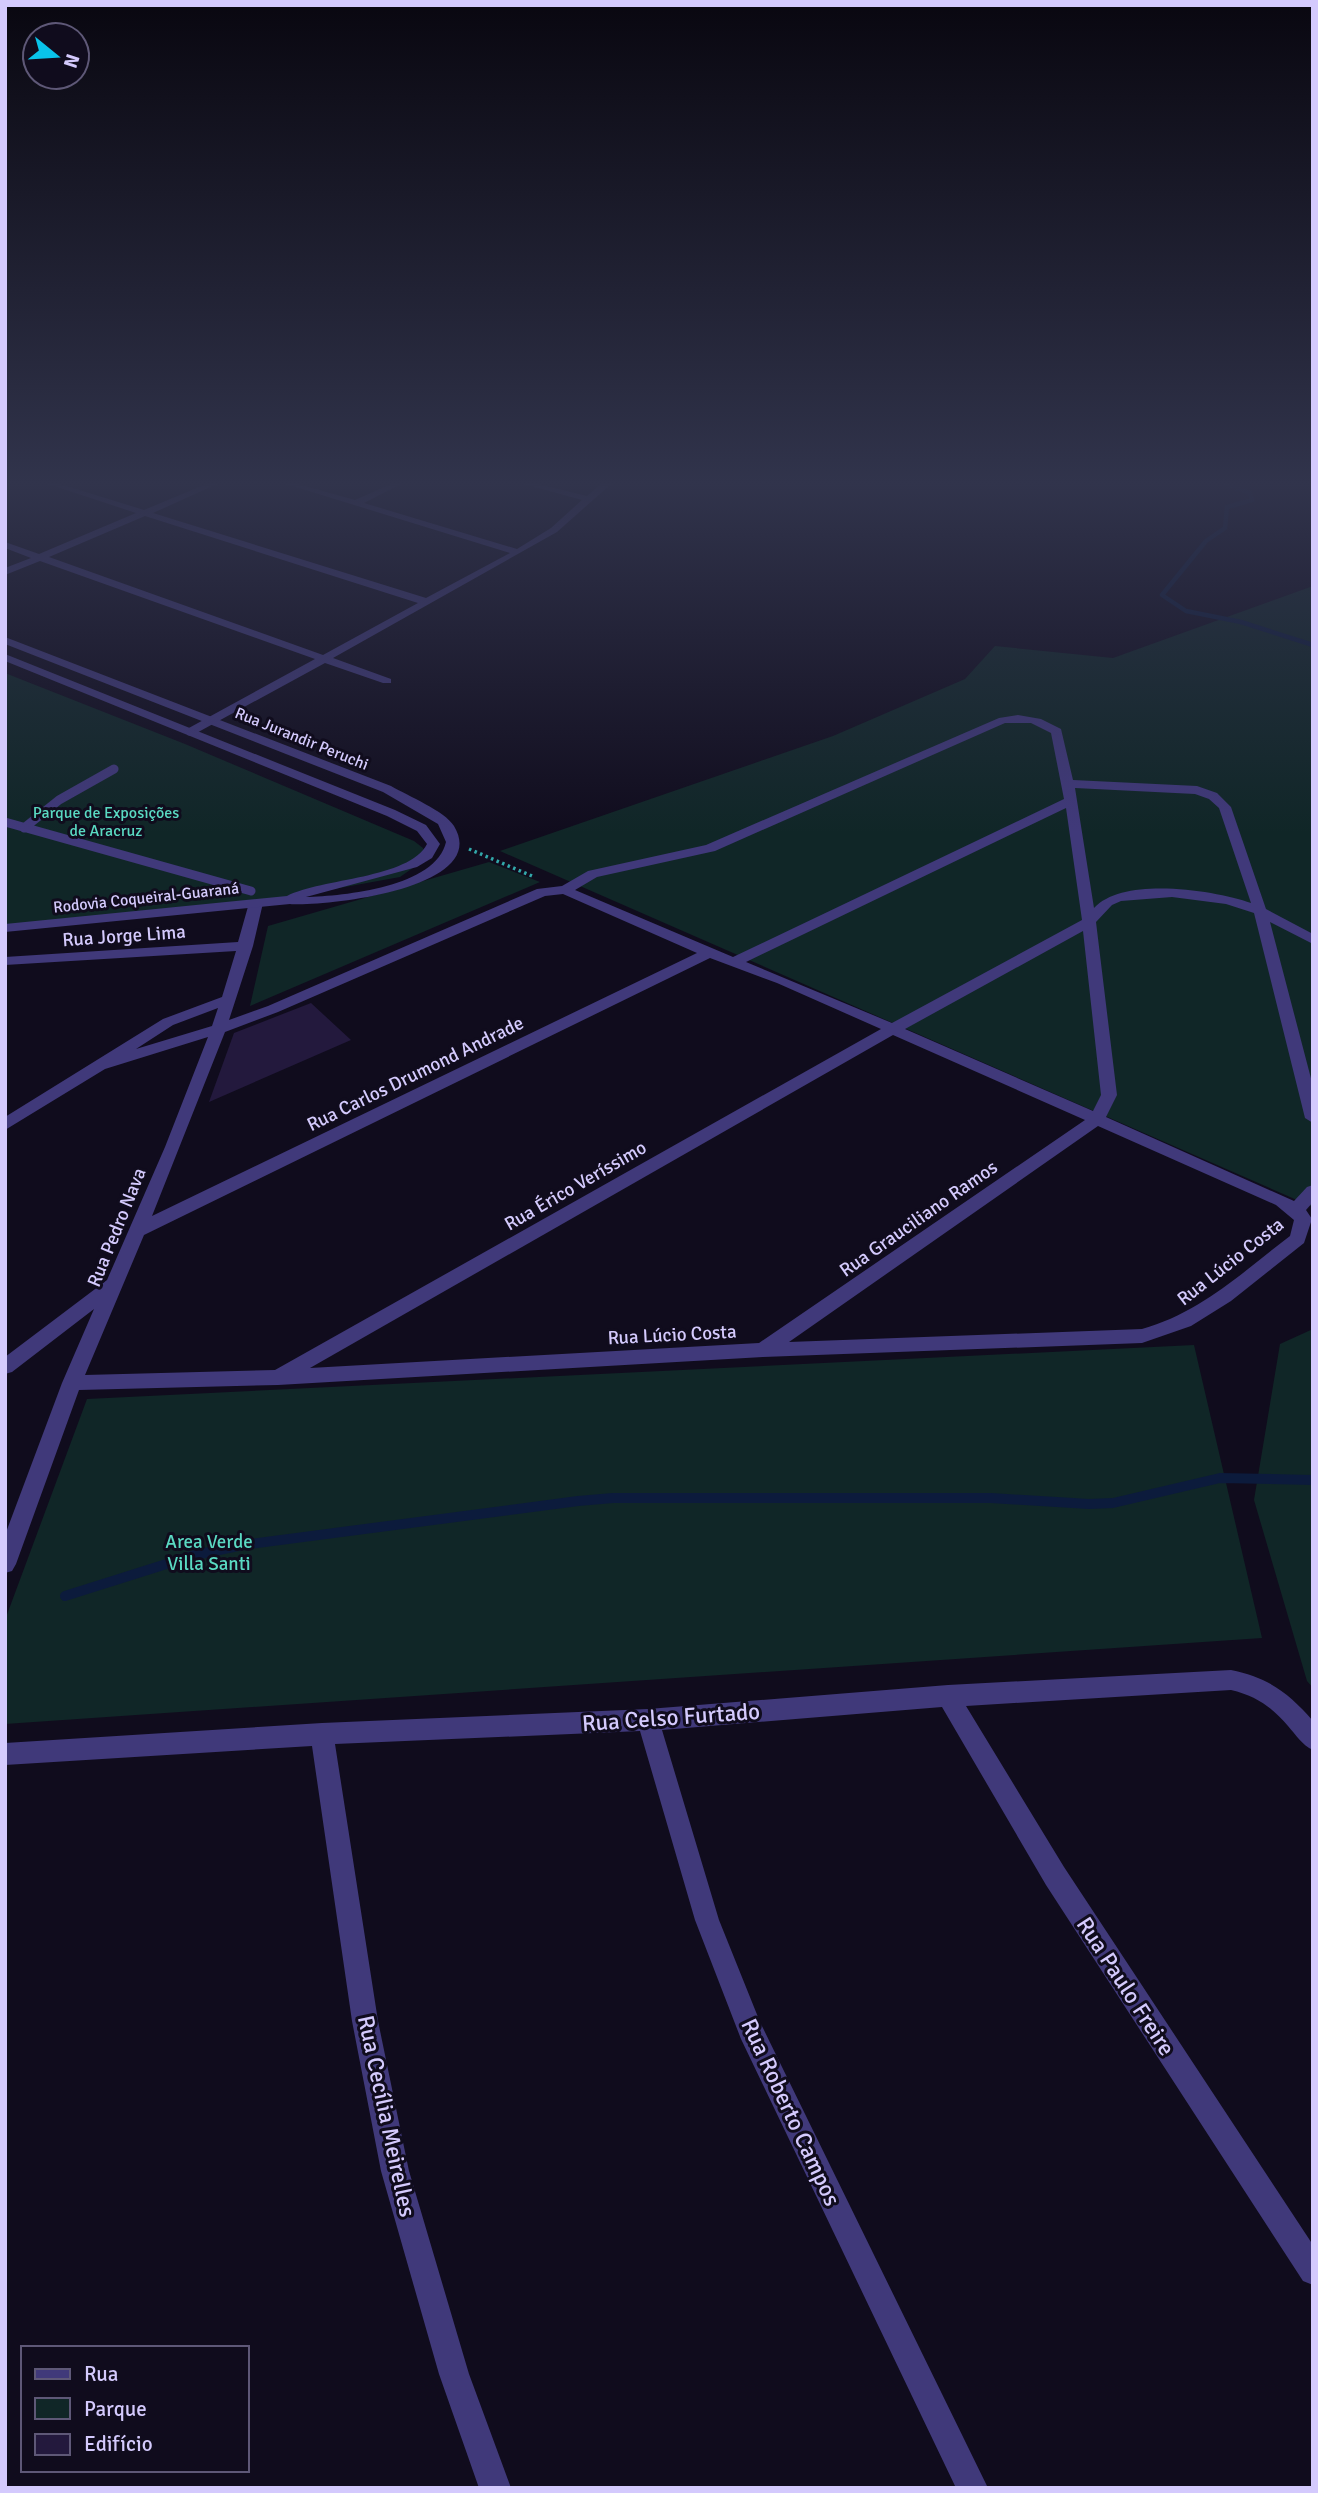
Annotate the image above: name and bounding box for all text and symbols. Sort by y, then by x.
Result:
north arrow [21,21,91,91]
text: N [58,51,85,71]
street label: Rua Jurandir Peruchi [232,703,371,775]
park label: Parque de Exposições de Aracruz [33,803,179,841]
street label: Rodovia Coqueiral-Guaraná [52,878,240,918]
street label: Rua Jorge Lima [62,920,187,952]
street label: Rua Carlos Drumond Andrade [303,1011,528,1137]
street label: Rua Érico Veríssimo [500,1135,651,1236]
street label: Rua Grauciliano Ramos [835,1155,1002,1282]
street label: Rua Pedro Nava [82,1164,152,1290]
street label: Rua Lúcio Costa [1172,1213,1289,1311]
street label: Rua Lúcio Costa [607,1320,737,1350]
park label: Area Verde Villa Santi [165,1530,253,1576]
street label: Rua Celso Furtado [581,1697,761,1738]
street label: Rua Paulo Freire [1070,1911,1181,2061]
street label: Rua Cecília Meirelles [351,2013,422,2219]
street label: Rua Roberto Campos [734,2014,847,2211]
legend [21,2346,248,2472]
text: Rua [84,2361,118,2387]
text: Parque [84,2396,147,2422]
text: Edifício [84,2431,153,2457]

